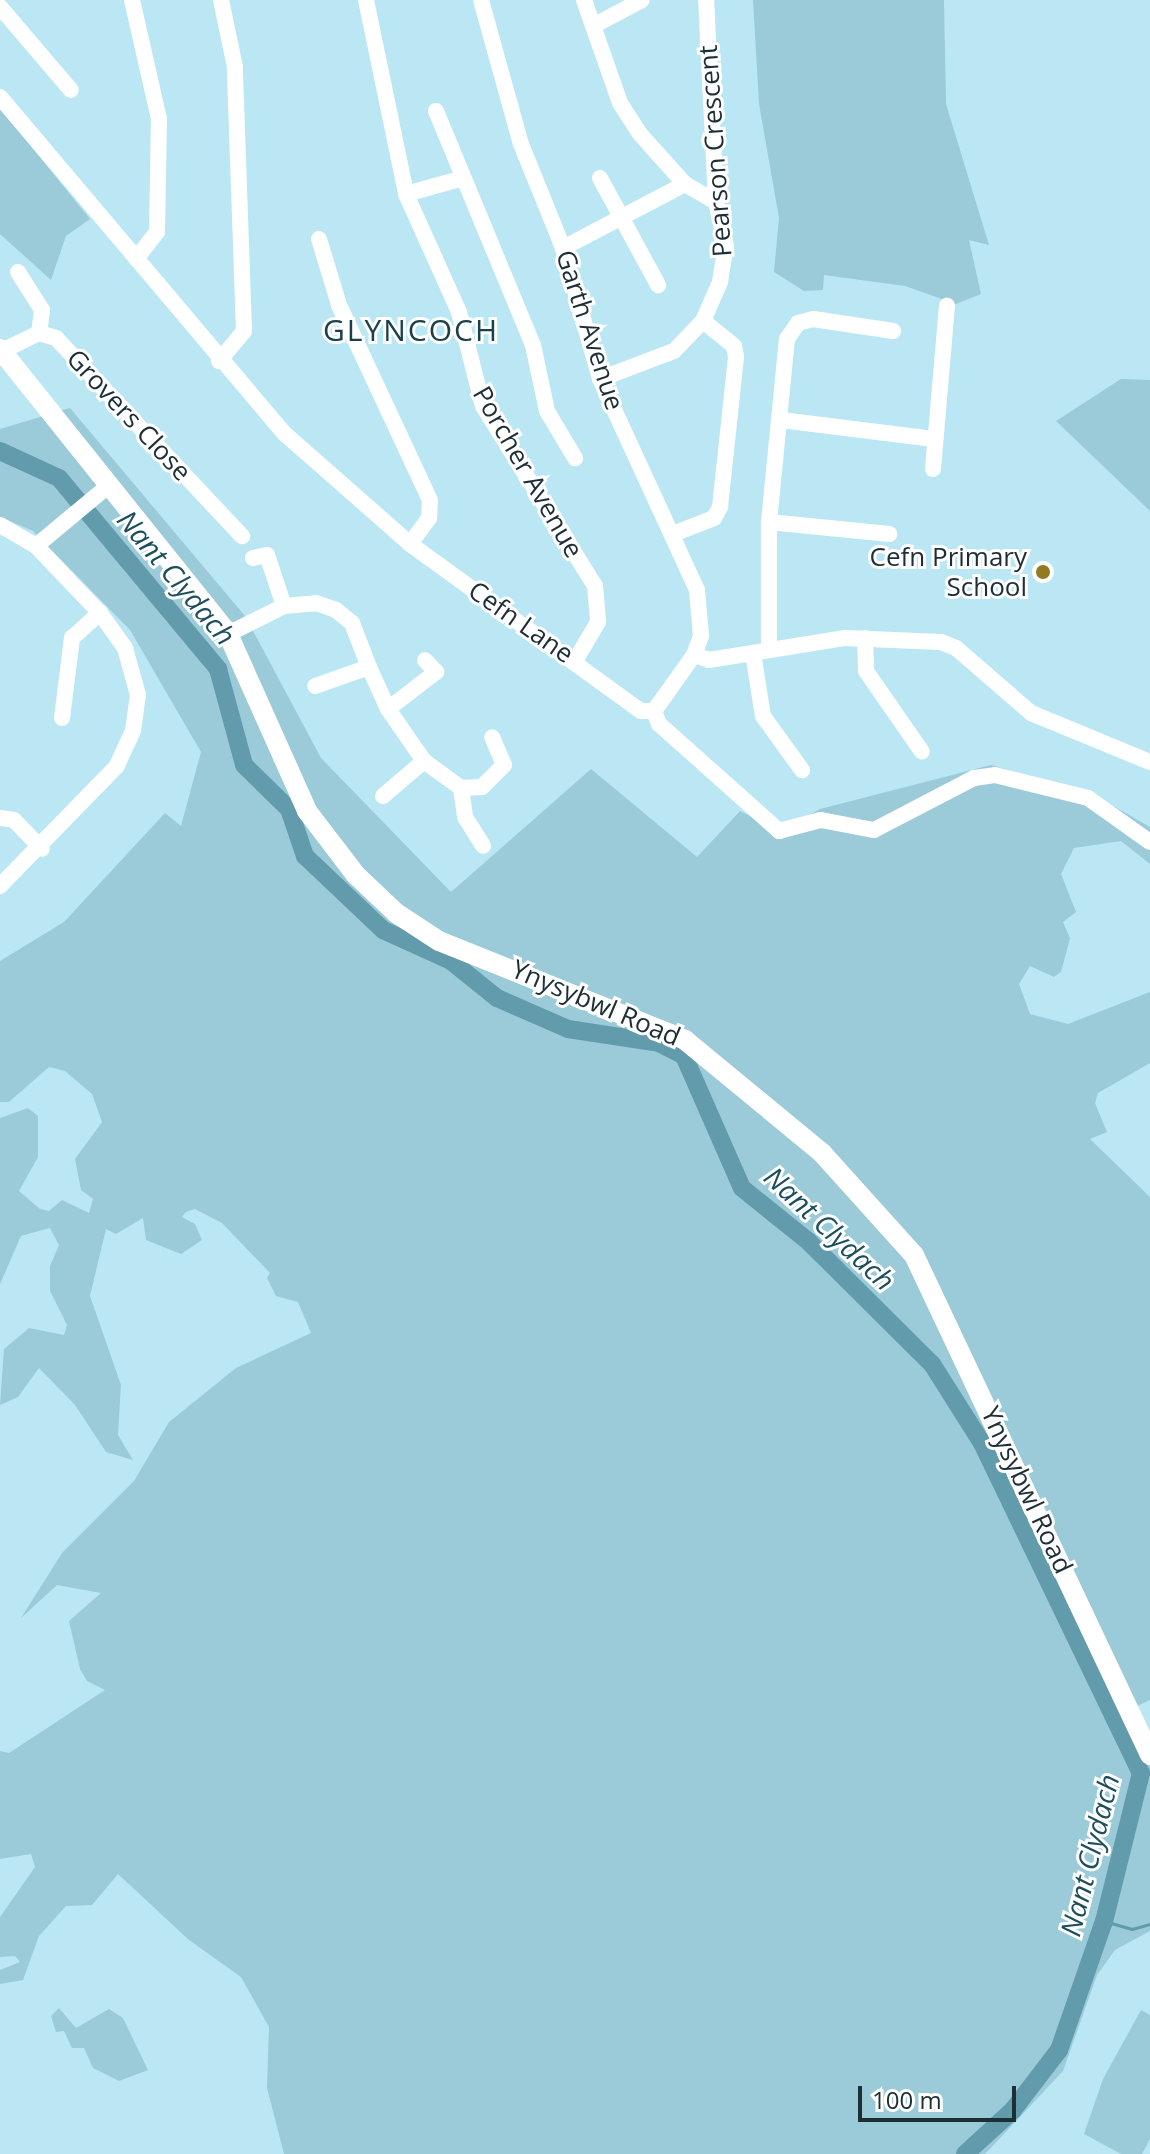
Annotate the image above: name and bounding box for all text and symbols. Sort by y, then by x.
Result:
street label: Pearson Crescent [692,44,738,258]
street label: Garth Avenue [549,246,631,414]
district label: GLYNCOCH [323,312,499,348]
street label: Grovers Close [60,343,198,487]
street label: Porcher Avenue [466,381,590,563]
water label: Nant Clydach [111,503,243,651]
place label: Cefn Primary School [870,541,1027,602]
marker: Cefn Primary School [1034,563,1052,581]
street label: Cefn Lane [462,575,580,669]
street label: Ynysybwl Road [507,953,685,1053]
water label: Nant Clydach [758,1159,902,1297]
street label: Ynysybwl Road [975,1402,1079,1578]
water label: Nant Clydach [1053,1771,1125,1939]
scale bar [862,2070,1020,2120]
text: 100 m [872,2083,942,2116]

